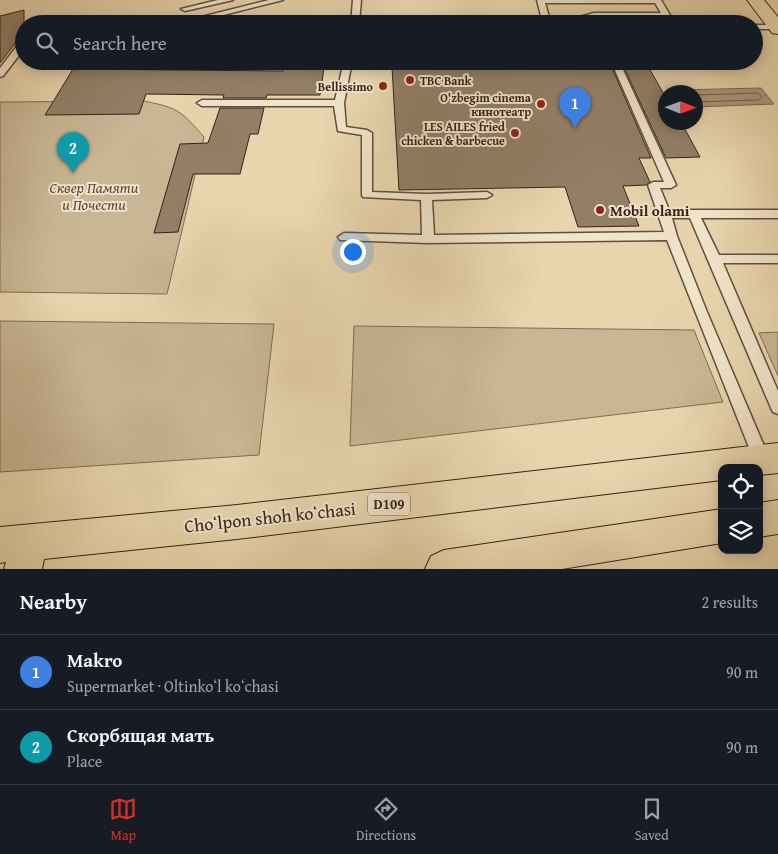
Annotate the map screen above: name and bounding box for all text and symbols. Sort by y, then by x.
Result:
search box [15,15,763,70]
icon: search [33,29,61,57]
text: Search here [73,29,167,57]
place label: TBC Bank [420,72,472,89]
marker: TBC Bank [404,74,416,86]
place label: Bellissimo [318,78,374,95]
marker: Bellissimo [377,80,389,92]
north arrow [658,85,703,130]
pin: 1 [559,87,591,128]
place label: O'zbegim cinema кинотеатр [440,89,532,120]
marker: O'zbegim cinema кинотеатр [535,98,547,110]
place label: LES AILES fried chicken & barbecue [401,118,505,149]
marker: LES AILES fried chicken & barbecue [509,127,521,139]
pin: 2 [57,132,89,173]
park label: Сквер Памяти и Почести [49,177,139,215]
place label: Mobil olami [610,200,690,221]
marker: Mobil olami [594,204,606,216]
your location [340,239,366,265]
map controls [718,464,763,554]
button: locate [718,464,763,509]
road number: D109 [368,492,410,516]
street label: Choʻlpon shoh koʻchasi [183,495,357,539]
button: layers [718,509,763,554]
text: Nearby [20,586,87,617]
text: 2 results [701,590,758,614]
text: Makro [67,646,122,674]
text: 1 [32,660,40,684]
text: 90 m [726,660,758,684]
text: Supermarket · Oltinkoʻl koʻchasi [67,674,279,698]
text: Скорбящая мать [67,721,214,749]
text: 2 [32,735,40,759]
text: 90 m [726,735,758,759]
text: Place [67,749,102,773]
tab: Map [109,795,137,845]
tab: Directions [356,795,416,845]
tab: Saved [635,795,669,845]

